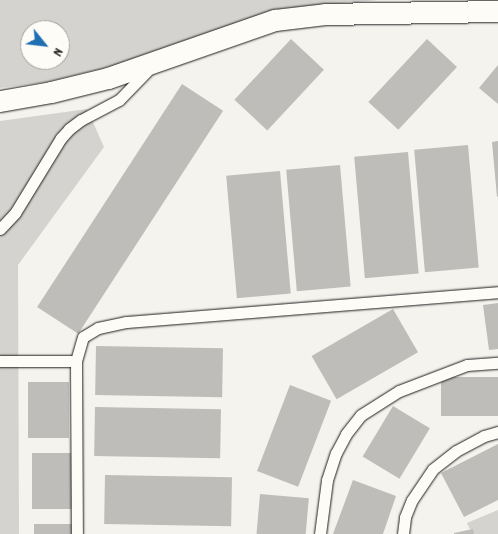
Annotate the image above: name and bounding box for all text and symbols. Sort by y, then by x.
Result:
north arrow [20,20,70,70]
text: N [47,44,68,60]

